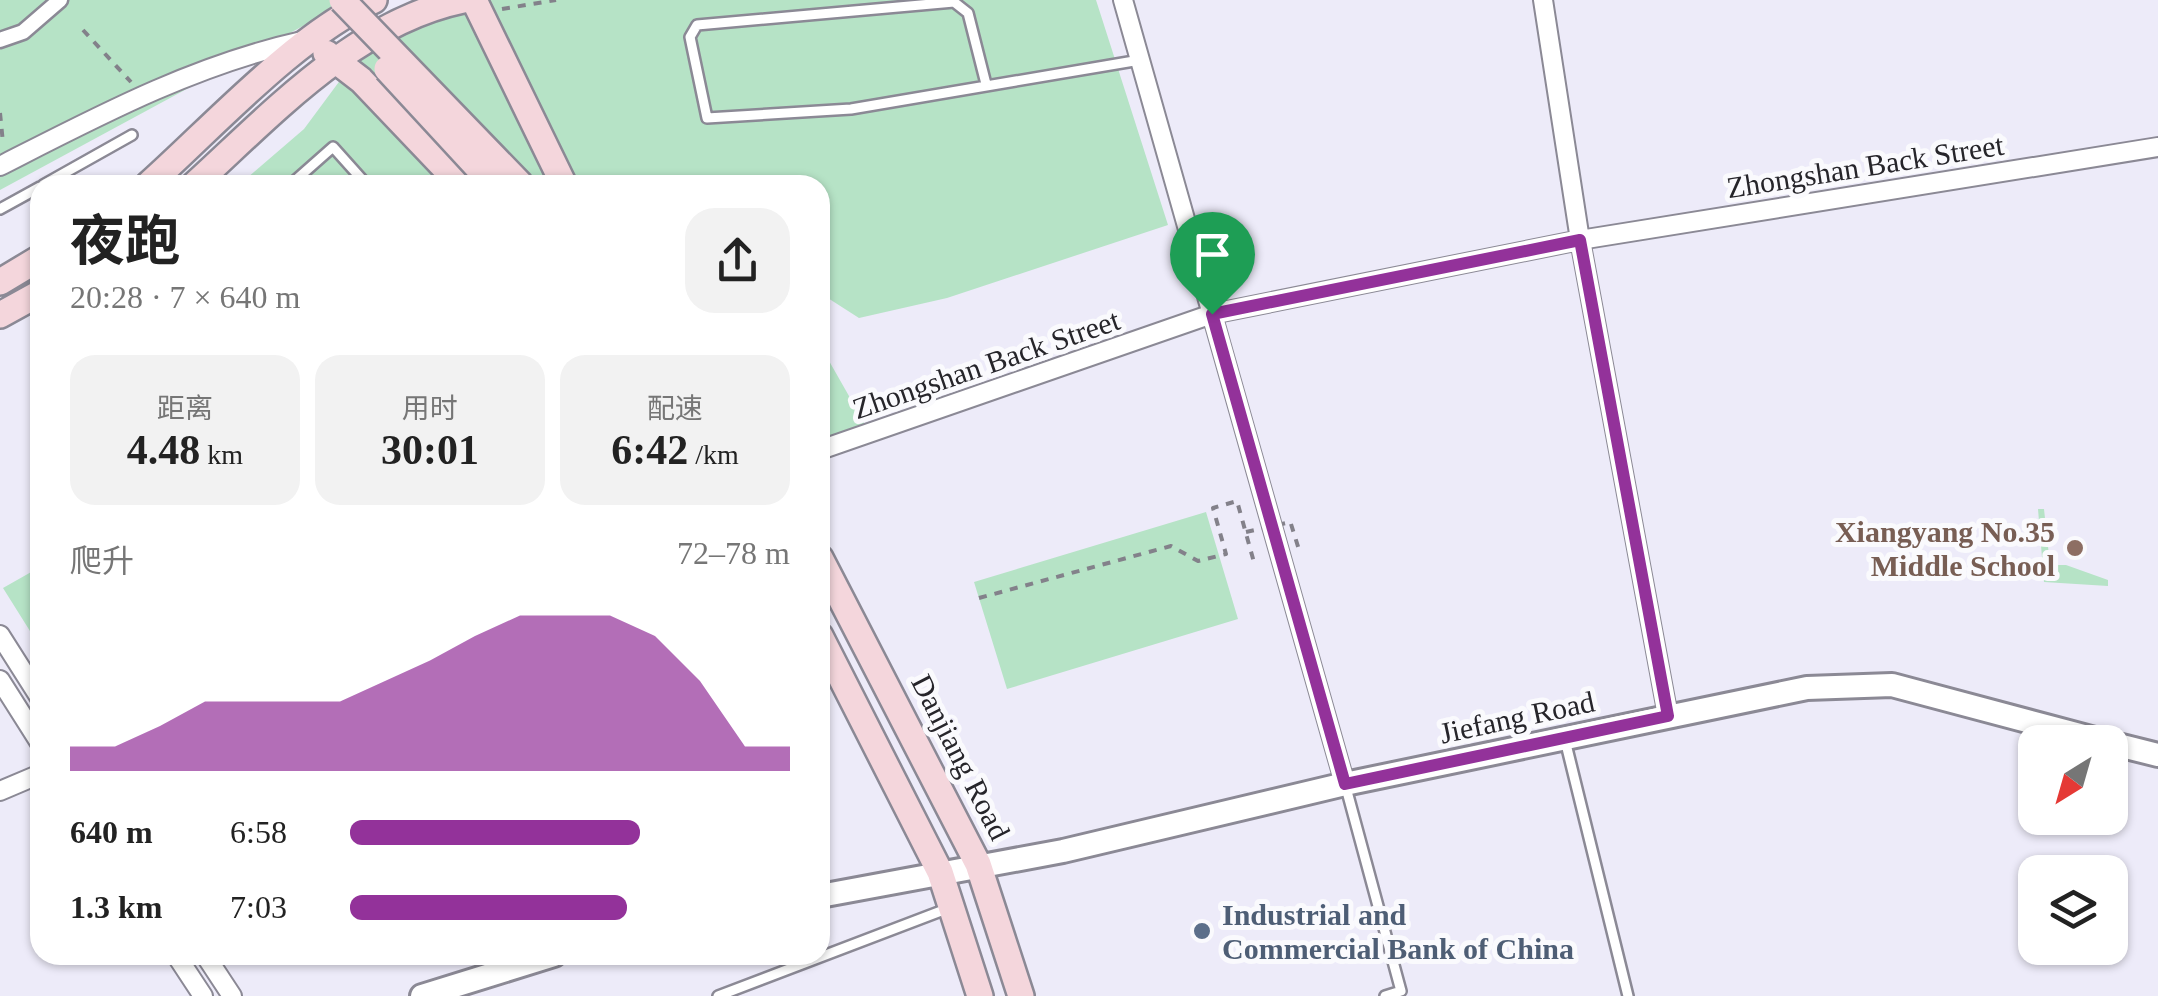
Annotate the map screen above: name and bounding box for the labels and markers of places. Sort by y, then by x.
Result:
pin [1170,212,1255,315]
place label: Xiangyang No.35 Middle School [1835,515,2055,582]
marker: Xiangyang No.35 Middle School [2064,537,2086,559]
place label: Industrial and Commercial Bank of China [1222,898,1574,965]
marker: Industrial and Commercial Bank of China [1191,920,1213,942]

